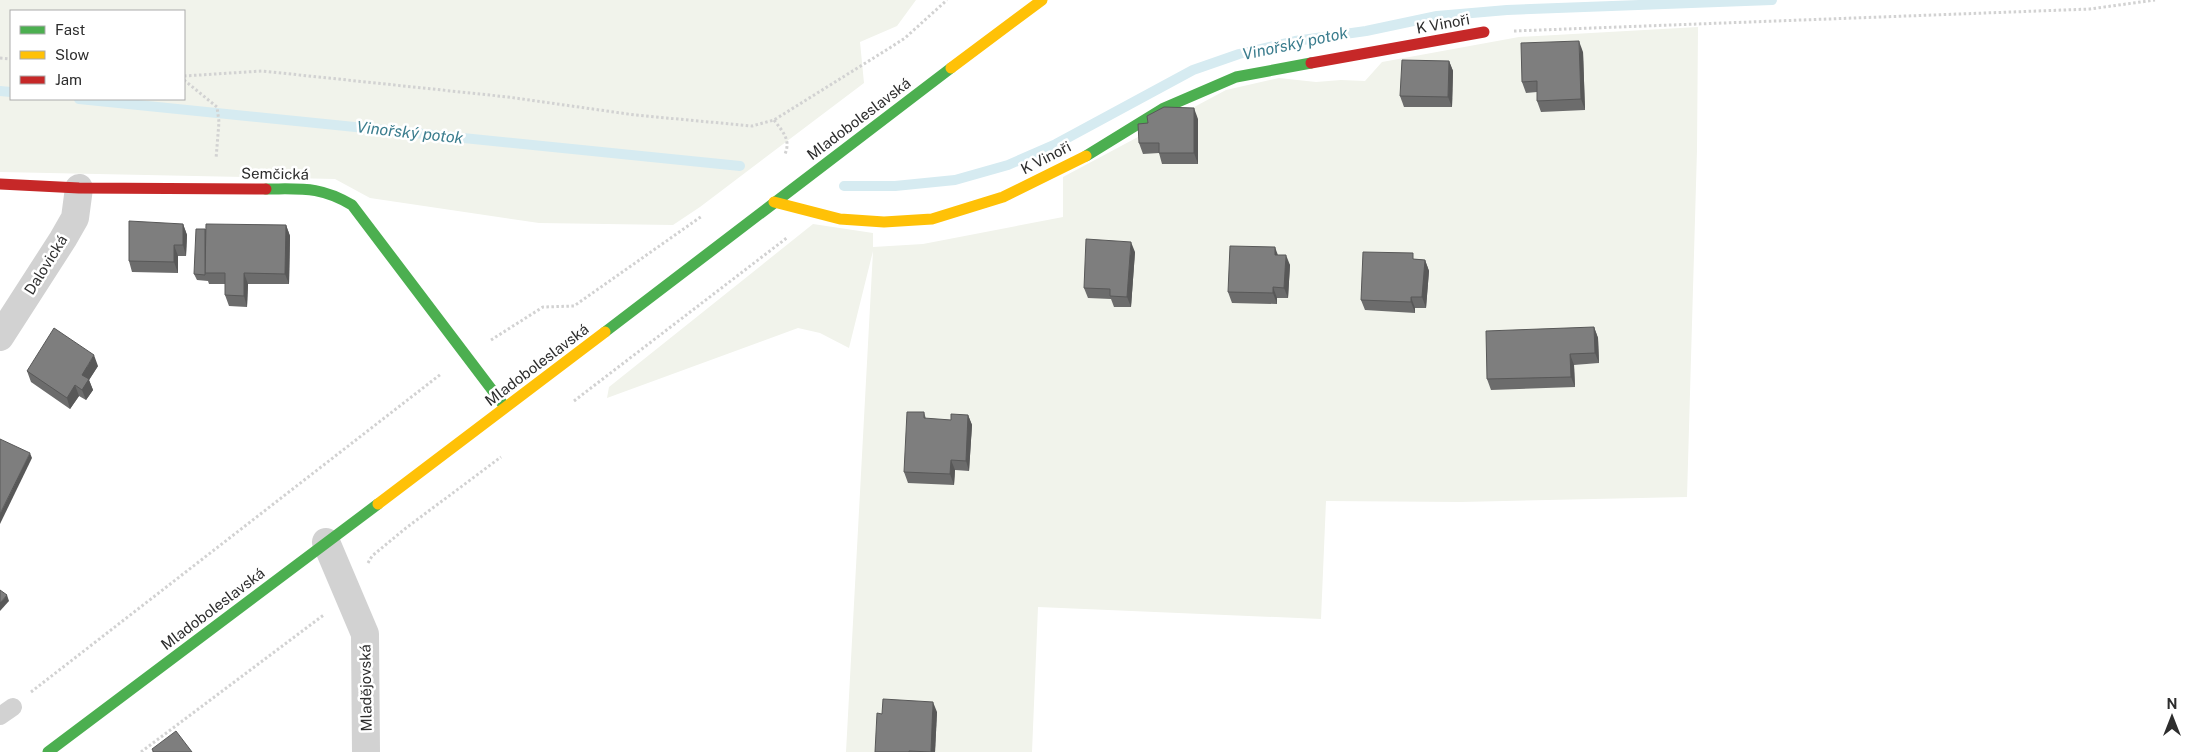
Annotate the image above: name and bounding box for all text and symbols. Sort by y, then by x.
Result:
legend [10,10,185,100]
street label: K Vinoři [1415,10,1471,37]
text: Fast [55,21,85,38]
water label: Vinořský potok [1241,23,1350,64]
text: Slow [55,46,90,63]
text: Jam [55,71,82,88]
street label: Mladoboleslavská [804,74,914,163]
water label: Vinořský potok [356,117,465,148]
street label: K Vinoři [1018,138,1074,177]
street label: Semčická [241,164,309,183]
street label: Dalovická [21,232,71,298]
street label: Mladoboleslavská [482,320,592,409]
street label: Mladoboleslavská [158,564,268,653]
street label: Mladějovská [356,644,375,732]
north arrow [2147,692,2197,742]
text: N [2167,696,2177,712]

